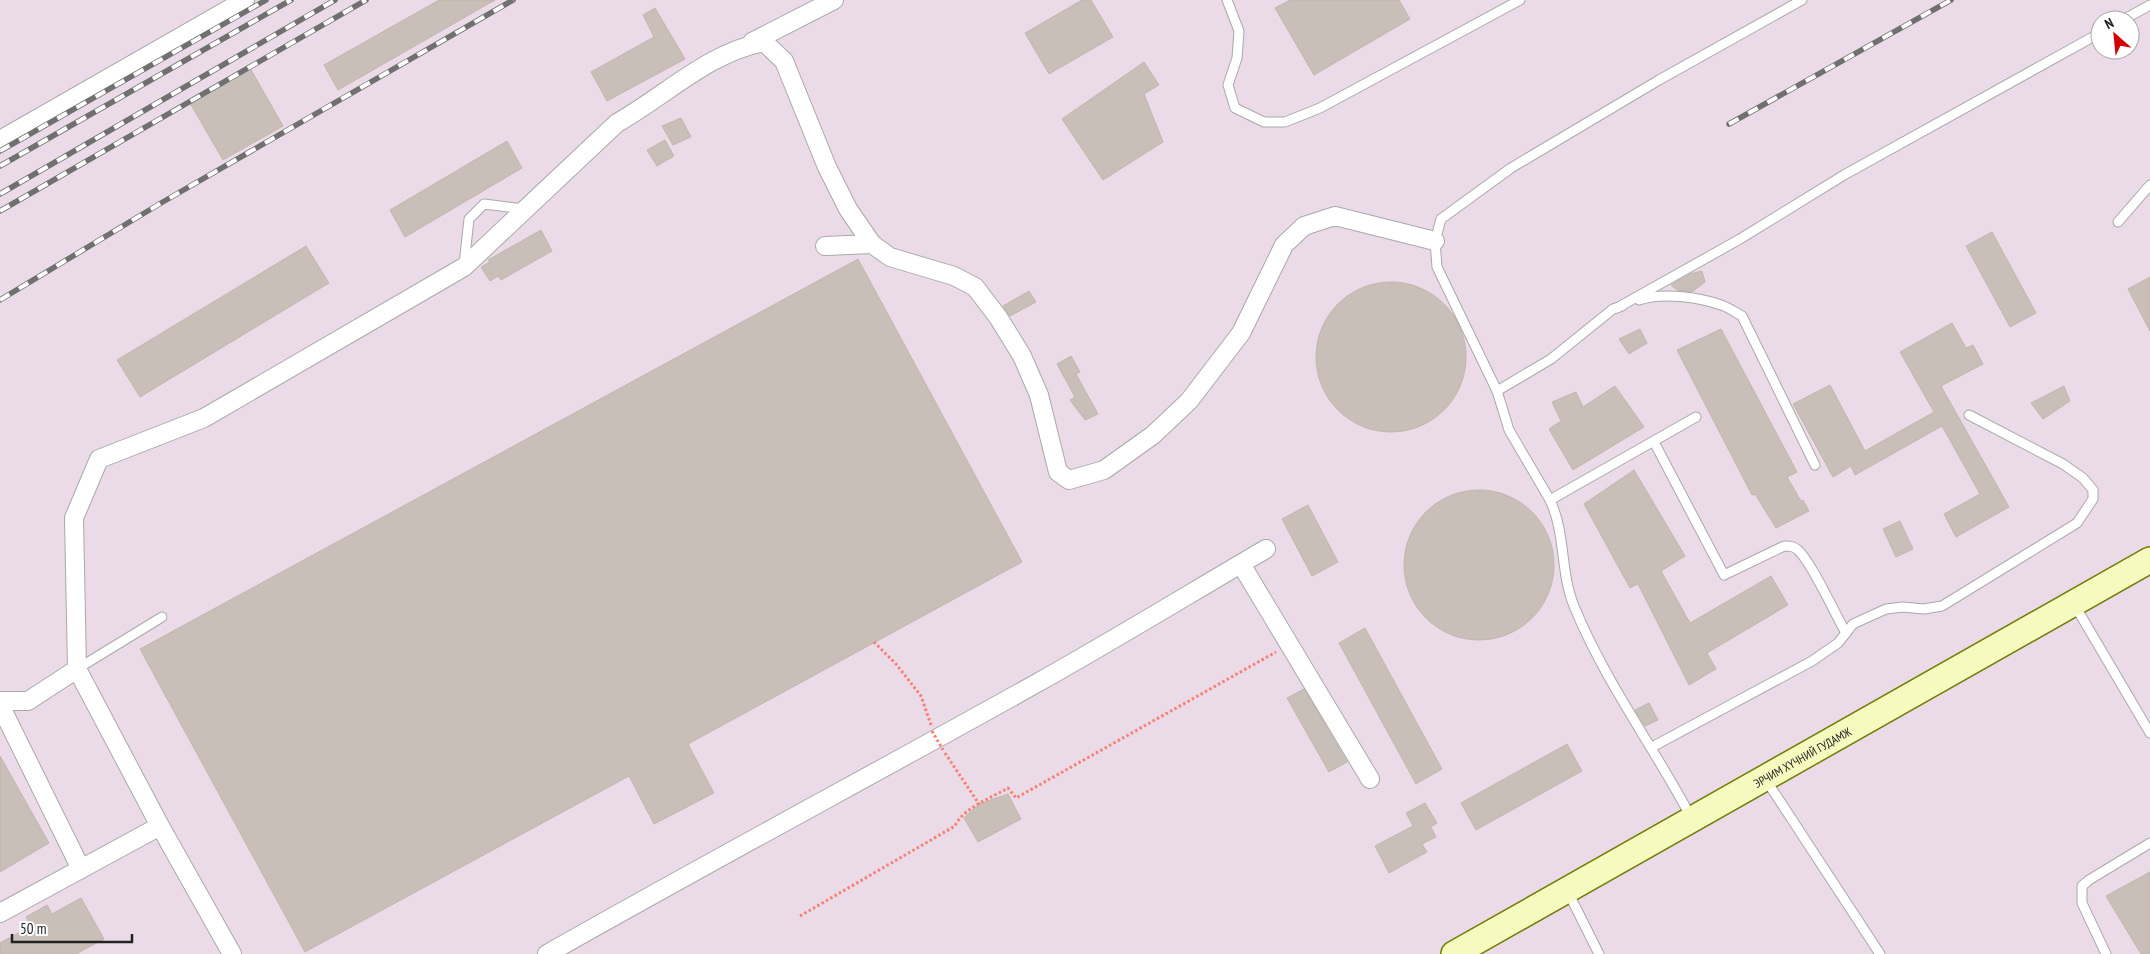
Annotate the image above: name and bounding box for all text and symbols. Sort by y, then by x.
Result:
north arrow [2090,10,2140,60]
text: N [2102,14,2117,33]
street label: ЭРЧИМ ХҮЧНИЙ ГУДАМЖ [1751,723,1854,791]
scale bar [12,912,132,944]
text: 50 m [20,919,46,938]

